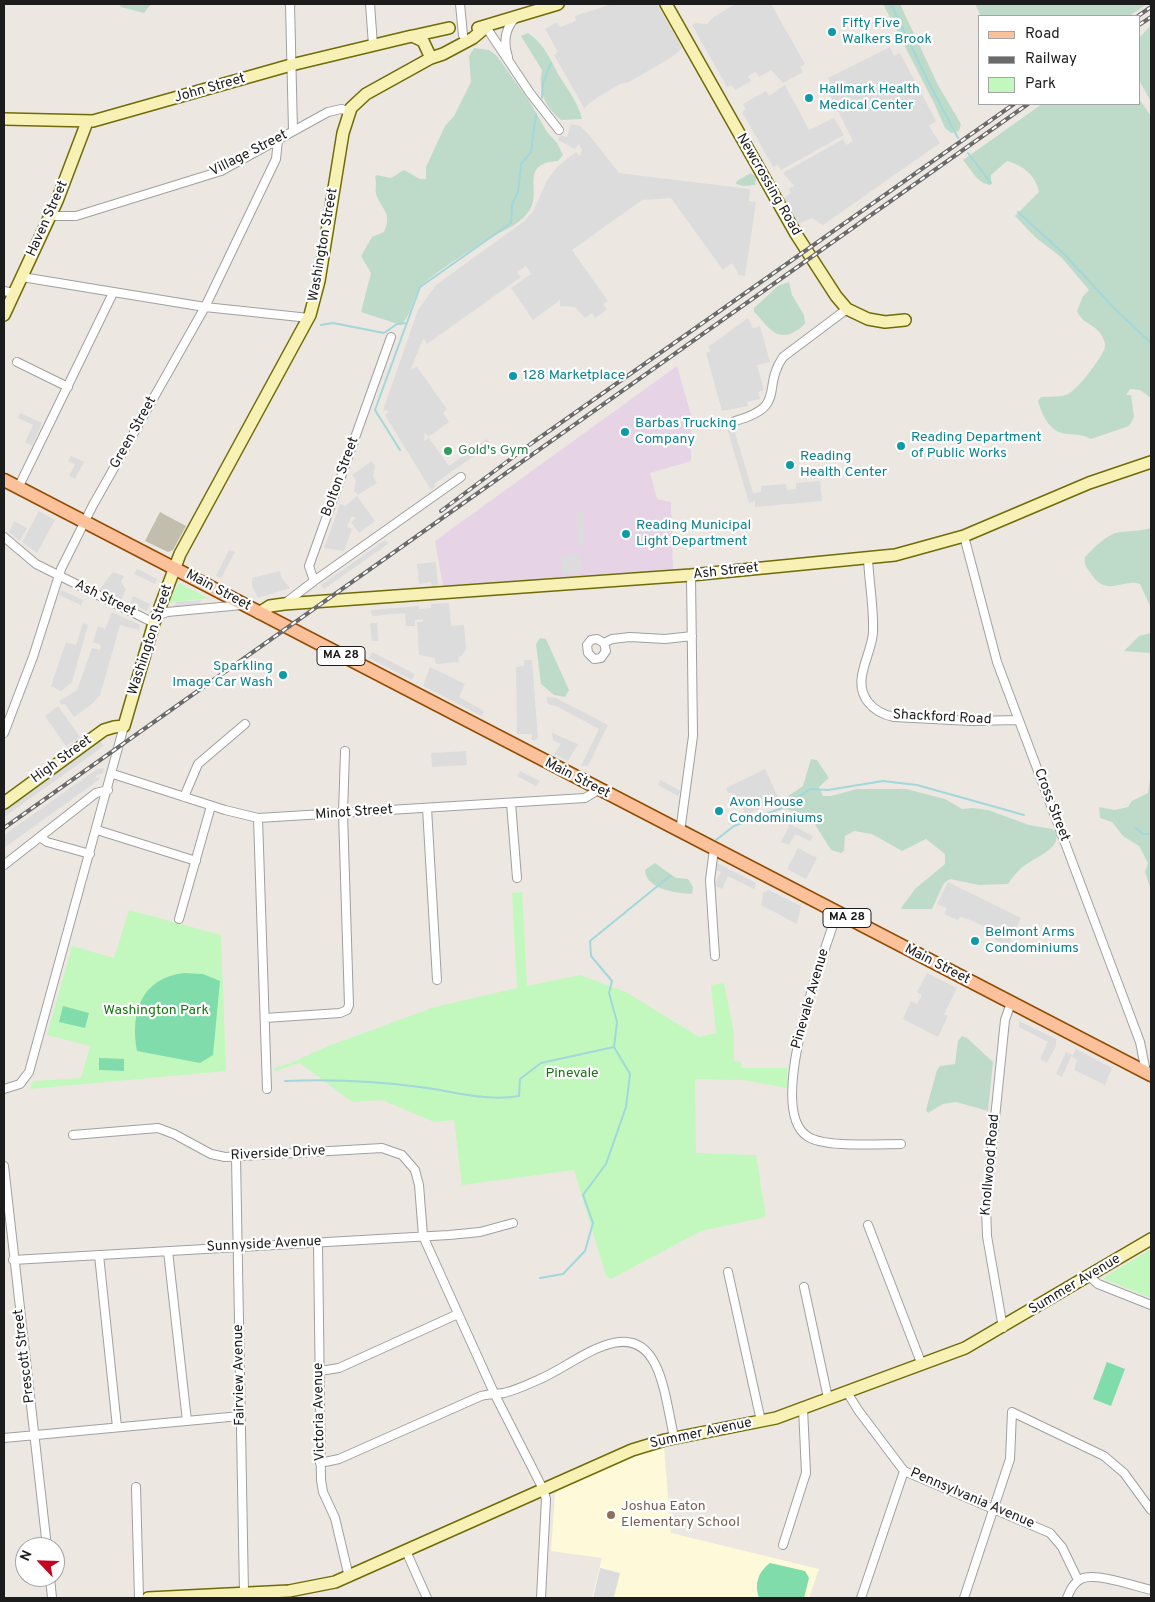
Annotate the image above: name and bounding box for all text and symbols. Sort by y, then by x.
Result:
legend [978,15,1140,105]
place label: Fifty Five Walkers Brook [842,16,932,48]
text: Road [1025,25,1060,44]
marker: Fifty Five Walkers Brook [826,26,838,38]
text: Railway [1025,50,1077,69]
street label: John Street [172,71,248,107]
text: Park [1025,75,1056,94]
place label: Hallmark Health Medical Center [819,82,920,114]
marker: Hallmark Health Medical Center [803,92,815,104]
street label: Village Street [207,127,291,181]
street label: Newcrossing Road [732,131,804,239]
street label: Haven Street [24,178,72,260]
street label: Washington Street [306,187,342,303]
place label: 128 Marketplace [523,368,625,384]
marker: 128 Marketplace [507,370,519,382]
street label: Green Street [107,394,161,472]
place label: Barbas Trucking Company [635,416,737,448]
marker: Barbas Trucking Company [619,426,631,438]
place label: Reading Department of Public Works [911,430,1042,462]
street label: Bolton Street [319,435,363,519]
marker: Reading Department of Public Works [895,440,907,452]
place label: Gold's Gym [458,443,529,459]
marker: Gold's Gym [442,445,454,457]
place label: Reading Health Center [800,449,887,482]
marker: Reading Health Center [784,459,796,471]
place label: Reading Municipal Light Department [636,518,751,550]
marker: Reading Municipal Light Department [620,528,632,540]
street label: Ash Street [692,560,760,584]
street label: Main Street [183,567,253,615]
street label: Ash Street [72,577,138,621]
street label: Washington Street [125,583,177,697]
road number: MA 28 [317,646,365,666]
place label: Sparkling Image Car Wash [172,659,273,692]
marker: Sparkling Image Car Wash [277,669,289,681]
street label: Shackford Road [892,707,992,729]
street label: High Street [28,732,96,788]
street label: Main Street [541,755,613,803]
street label: Cross Street [1029,766,1073,844]
place label: Avon House Condominiums [729,795,823,828]
street label: Minot Street [315,802,393,824]
marker: Avon House Condominiums [713,805,725,817]
road number: MA 28 [823,908,871,928]
place label: Belmont Arms Condominiums [985,925,1079,958]
marker: Belmont Arms Condominiums [969,935,981,947]
street label: Main Street [901,941,973,989]
street label: Pinevale Avenue [789,947,833,1051]
park label: Washington Park [103,1003,209,1019]
park label: Pinevale [545,1066,599,1082]
street label: Knollwood Road [978,1113,1004,1217]
street label: Riverside Drive [230,1143,326,1165]
street label: Sunnyside Avenue [206,1234,322,1256]
street label: Summer Avenue [1026,1251,1124,1319]
street label: Prescott Street [11,1308,39,1404]
street label: Fairview Avenue [231,1324,249,1426]
street label: Victoria Avenue [311,1362,329,1462]
street label: Summer Avenue [649,1415,753,1453]
street label: Pennsylvania Avenue [907,1465,1037,1533]
place label: Joshua Eaton Elementary School [621,1499,740,1531]
marker: Joshua Eaton Elementary School [605,1509,617,1521]
north arrow [15,1537,65,1587]
text: N [17,1548,37,1564]

